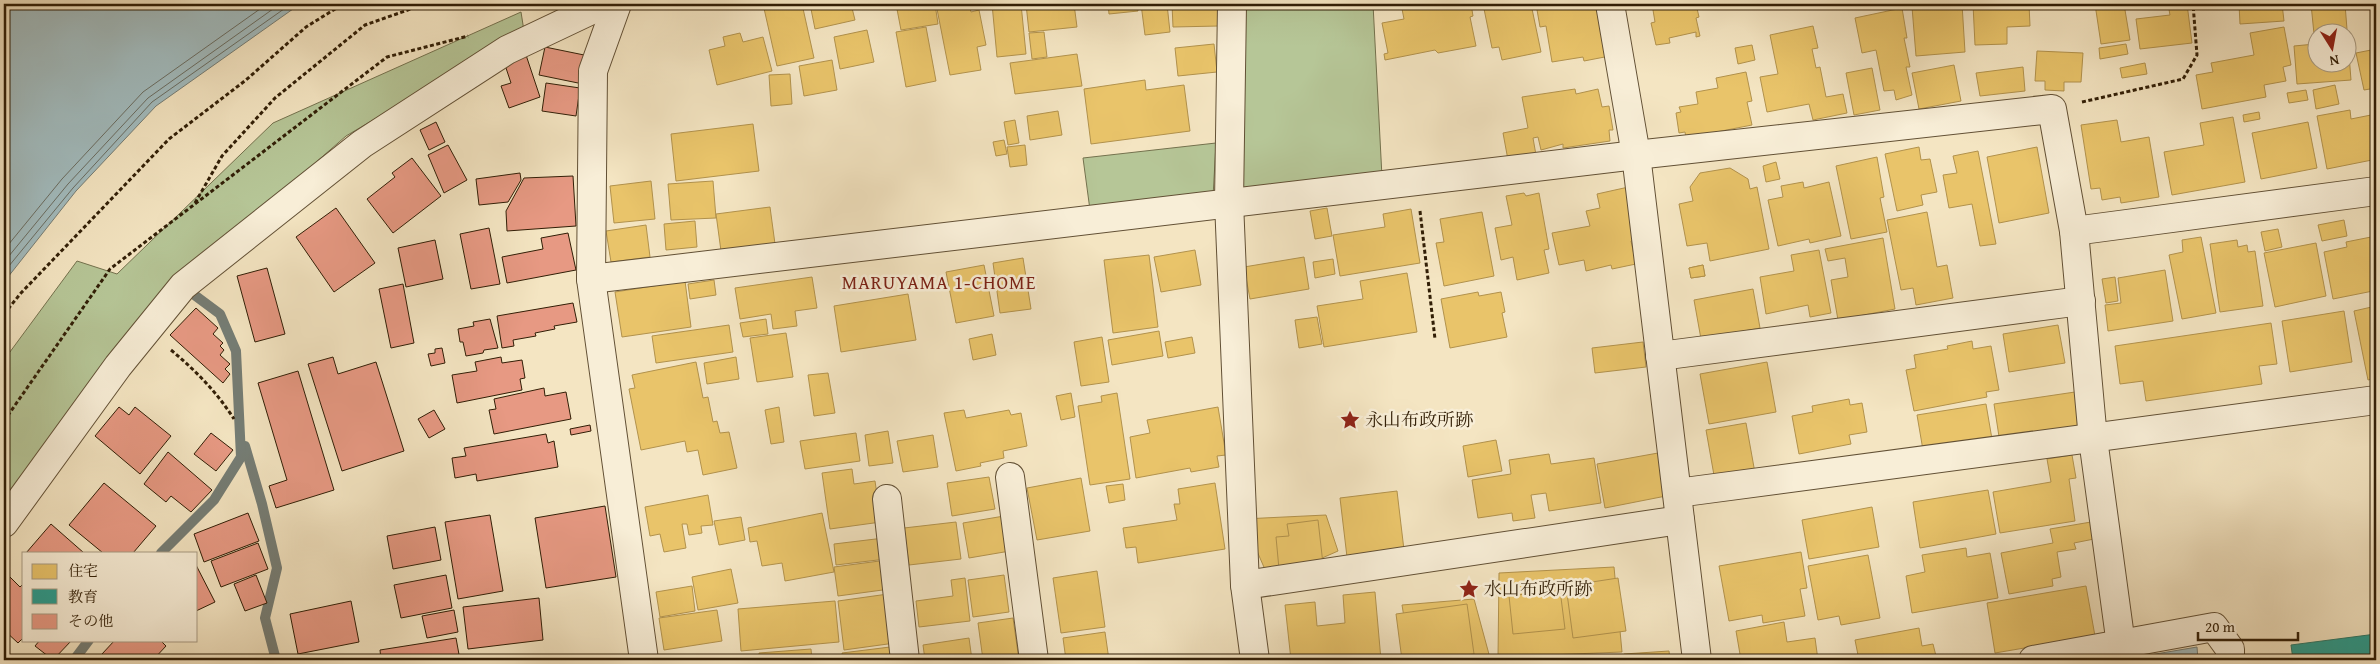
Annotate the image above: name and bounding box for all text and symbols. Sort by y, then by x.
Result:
north arrow [2308,22,2358,72]
text: N [2327,50,2341,72]
district label: MARUYAMA 1-CHOME [842,268,1036,296]
place label: 永山布政所跡 [1365,406,1473,433]
place icon: 永山布政所跡 [1339,409,1361,431]
legend [22,552,198,642]
text: 住宅 [68,560,98,581]
place label: 水山布政所跡 [1484,575,1592,602]
place icon: 水山布政所跡 [1458,578,1480,600]
text: 教育 [68,586,98,607]
scale bar [2198,609,2298,641]
text: その他 [68,610,113,631]
text: 20 m [2205,616,2236,637]

